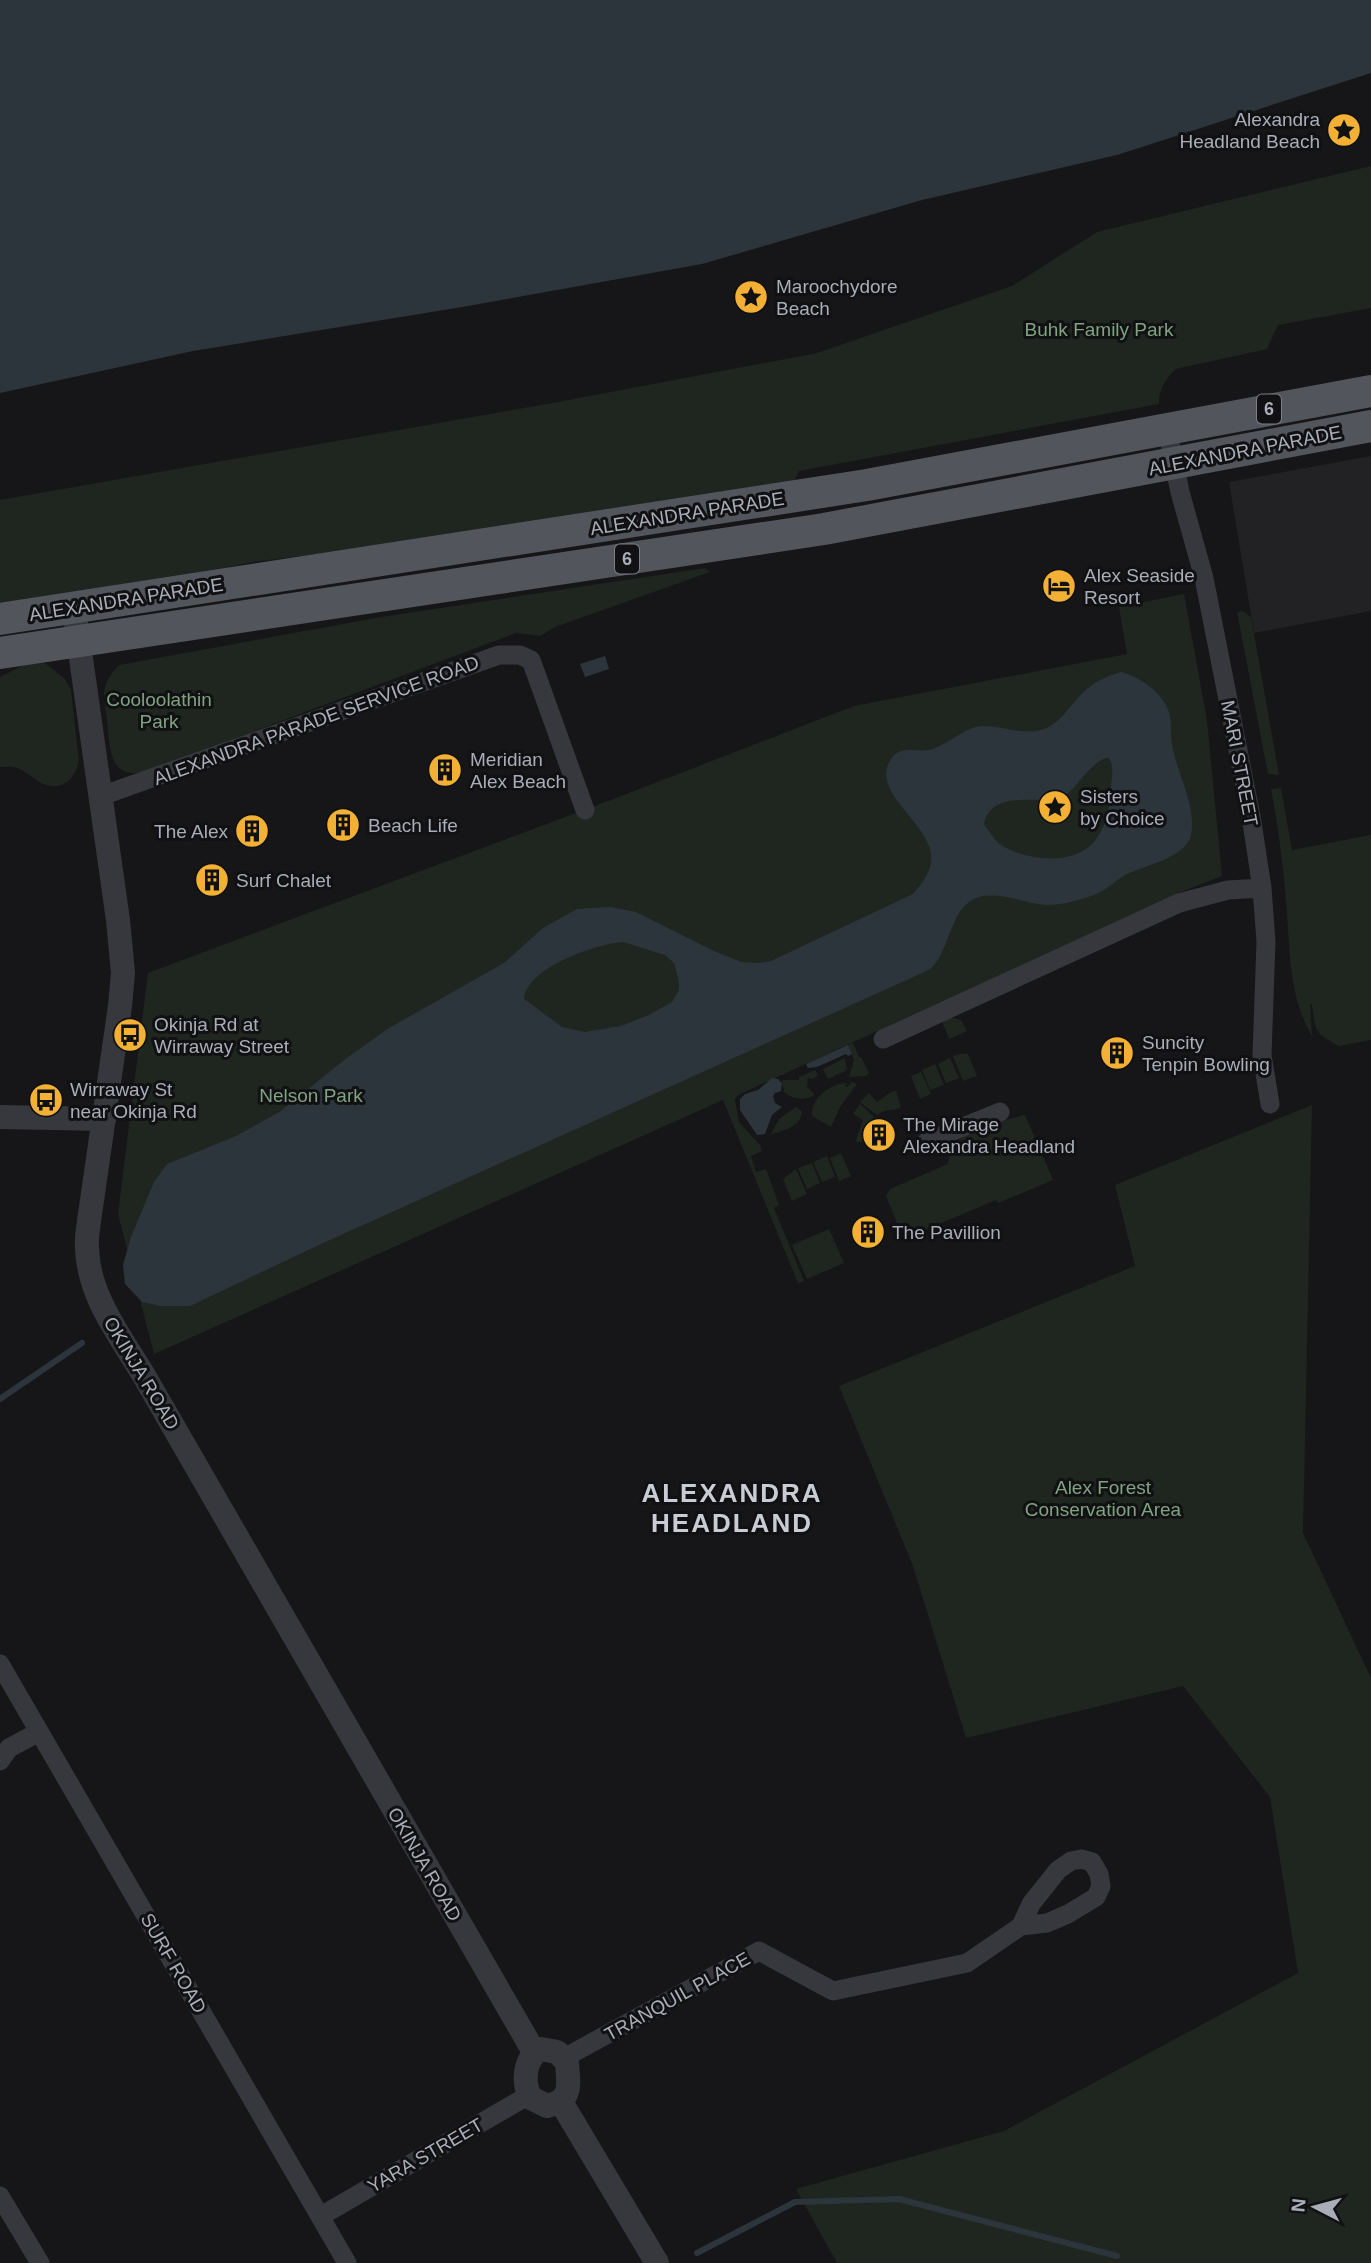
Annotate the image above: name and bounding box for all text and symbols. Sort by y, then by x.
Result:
place label: Alexandra Headland Beach [1180,109,1320,152]
place icon: Alexandra Headland Beach [1325,111,1363,149]
place label: Maroochydore Beach [776,276,897,319]
place icon: Maroochydore Beach [732,278,770,316]
park label: Buhk Family Park [1025,319,1174,340]
road number: 6 [1257,394,1281,424]
street label: ALEXANDRA PARADE [1147,421,1343,480]
street label: ALEXANDRA PARADE [589,488,786,539]
road number: 6 [615,544,639,574]
place label: Alex Seaside Resort [1084,565,1195,608]
hotel icon: Alex Seaside Resort [1040,567,1078,605]
street label: ALEXANDRA PARADE [28,574,225,625]
street label: ALEXANDRA PARADE SERVICE ROAD [151,652,482,789]
park label: Cooloolathin Park [106,689,212,732]
street label: MARI STREET [1217,698,1262,828]
place label: Meridian Alex Beach [470,749,566,792]
building icon: Meridian Alex Beach [426,751,464,789]
place label: Sisters by Choice [1080,786,1165,829]
place icon: Sisters by Choice [1036,788,1074,826]
building icon: Beach Life [324,806,362,844]
building icon: The Alex [233,812,271,850]
place label: Beach Life [368,815,458,836]
place label: The Alex [154,821,228,842]
building icon: Surf Chalet [193,861,231,899]
place label: Surf Chalet [236,870,332,891]
place label: Okinja Rd at Wirraway Street [154,1014,290,1057]
bus stop icon: Okinja Rd at Wirraway Street [111,1016,149,1054]
place label: Suncity Tenpin Bowling [1142,1032,1270,1075]
building icon: Suncity Tenpin Bowling [1098,1034,1136,1072]
place label: Wirraway St near Okinja Rd [70,1079,197,1122]
bus stop icon: Wirraway St near Okinja Rd [27,1081,65,1119]
park label: Nelson Park [259,1085,363,1106]
place label: The Mirage Alexandra Headland [903,1114,1075,1157]
building icon: The Mirage Alexandra Headland [860,1116,898,1154]
building icon: The Pavillion [849,1213,887,1251]
place label: The Pavillion [892,1222,1001,1243]
street label: OKINJA ROAD [100,1313,183,1433]
park label: Alex Forest Conservation Area [1025,1477,1182,1520]
district label: ALEXANDRA HEADLAND [641,1478,823,1538]
street label: OKINJA ROAD [384,1804,466,1925]
street label: SURF ROAD [136,1910,211,2017]
street label: TRANQUIL PLACE [601,1948,754,2045]
street label: YARA STREET [364,2114,487,2197]
north arrow [1280,2172,1350,2242]
text: N [1287,2197,1310,2213]

